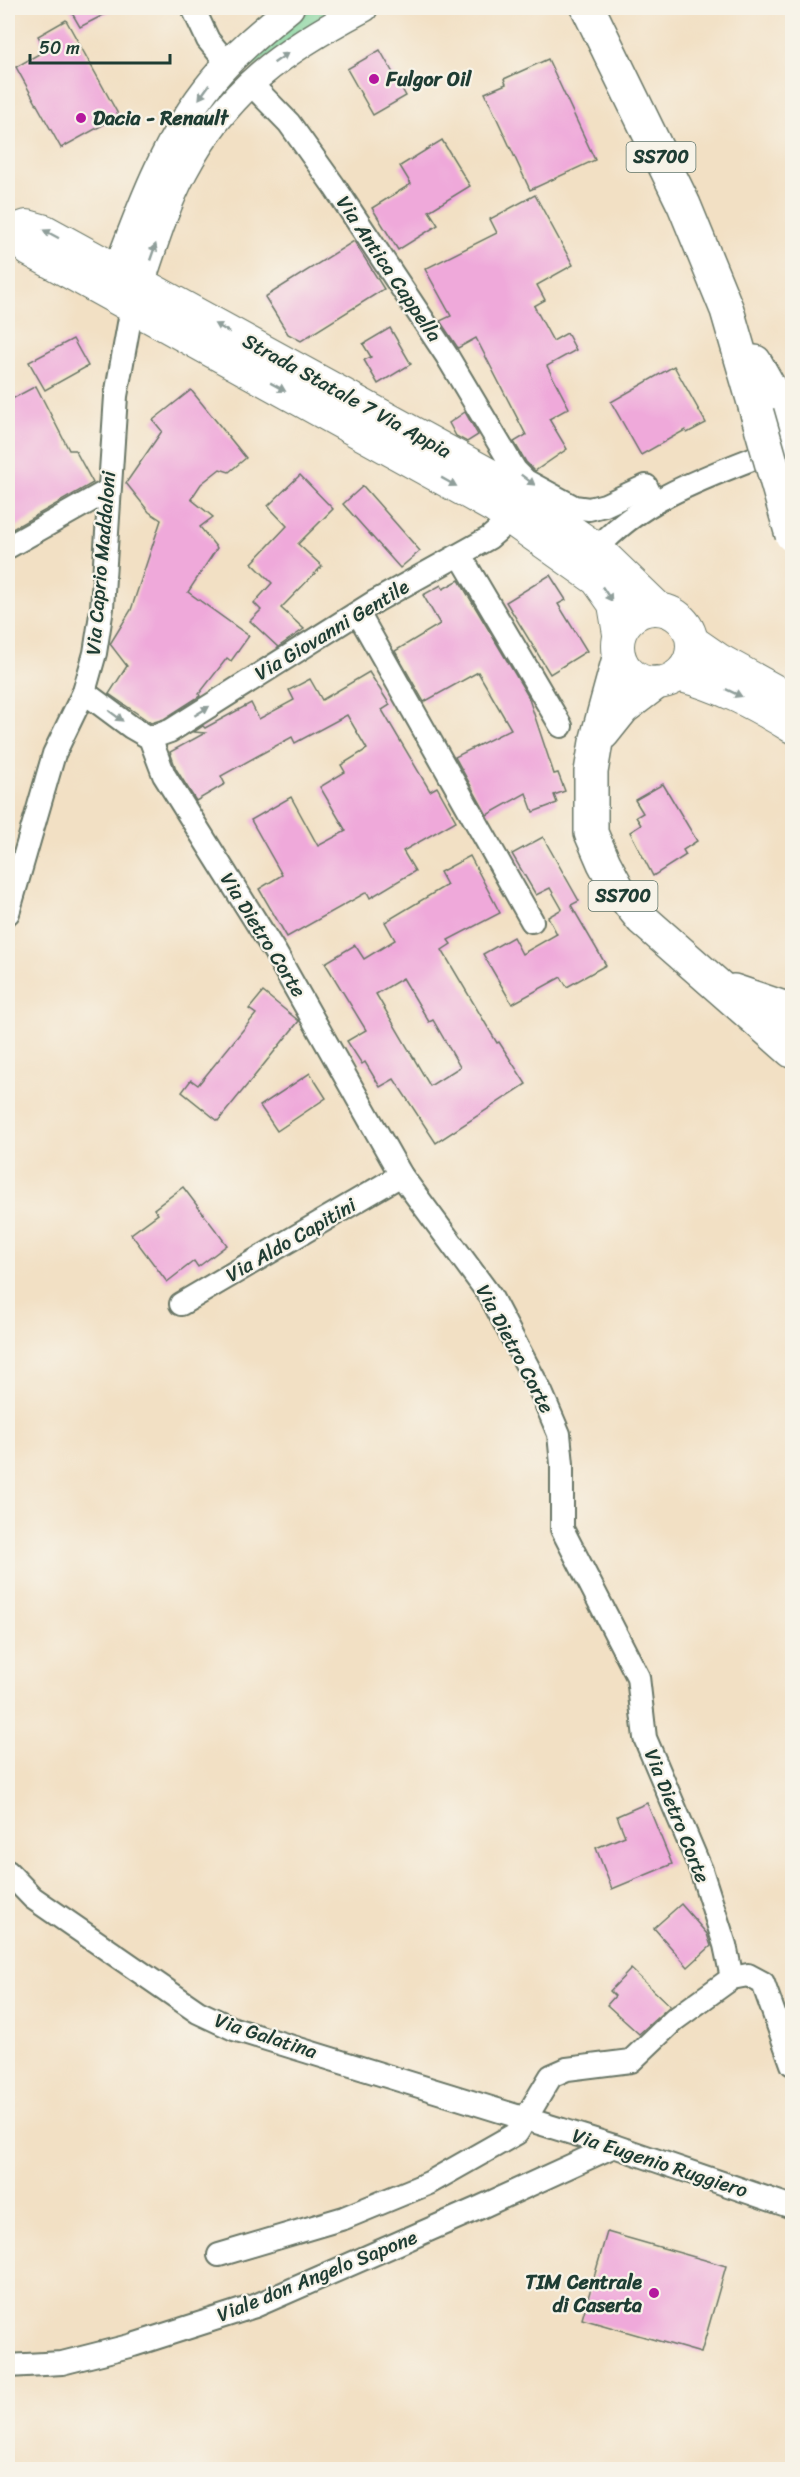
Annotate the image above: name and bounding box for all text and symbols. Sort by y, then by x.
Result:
scale bar [30,27,170,65]
text: 50 m [39,32,80,64]
one-way arrow [272,52,288,64]
place label: Fulgor Oil [385,62,472,97]
marker: Fulgor Oil [367,72,381,86]
one-way arrow [198,85,210,100]
place label: Dacia - Renault [93,101,230,136]
marker: Dacia - Renault [74,111,88,125]
road number: SS700 [626,142,696,172]
street label: Via Antica Cappella [327,188,451,350]
one-way arrow [43,229,60,239]
one-way arrow [148,243,158,261]
one-way arrow [214,323,231,333]
street label: Strada Statale 7 Via Appia [236,324,458,468]
one-way arrow [270,382,287,392]
street label: Via Caprio Maddaloni [76,469,127,656]
one-way arrow [519,474,535,486]
one-way arrow [441,477,458,487]
street label: Via Giovanni Gentile [248,570,417,690]
one-way arrow [601,585,613,601]
one-way arrow [725,689,742,698]
one-way arrow [194,705,210,716]
one-way arrow [109,710,124,722]
street label: Via Dietro Corte [210,865,316,1005]
road number: SS700 [588,881,658,911]
street label: Via Aldo Capitini [219,1188,364,1292]
street label: Via Dietro Corte [466,1278,564,1420]
street label: Via Dietro Corte [634,1743,720,1889]
street label: Via Galatina [210,2003,322,2069]
street label: Via Eugenio Ruggiero [568,2118,752,2208]
street label: Viale don Angelo Sapone [211,2220,423,2332]
place label: TIM Centrale di Caserta [525,2265,642,2323]
marker: TIM Centrale di Caserta [647,2286,661,2300]

